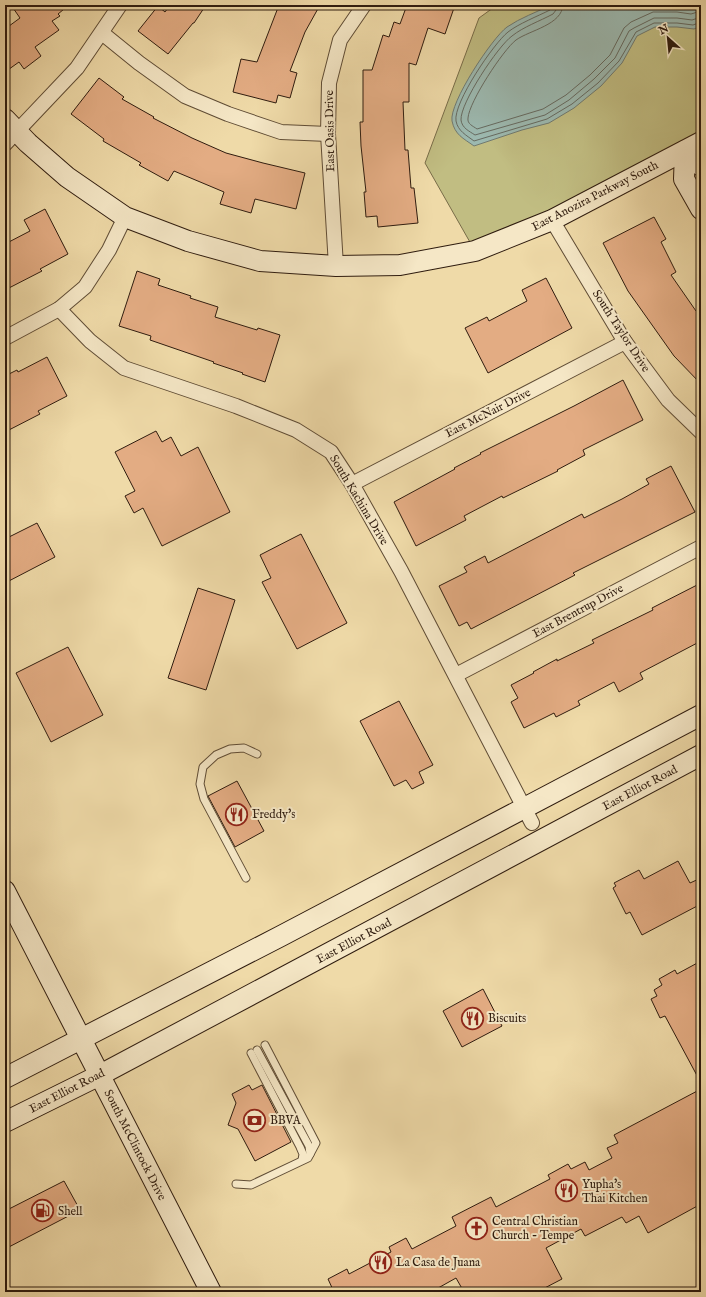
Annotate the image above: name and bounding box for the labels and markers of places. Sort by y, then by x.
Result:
restaurant icon: Freddy's [223,801,249,827]
place label: Freddy's [252,807,295,822]
restaurant icon: Biscuits [459,1005,485,1031]
place label: Biscuits [488,1011,526,1026]
bank icon: BBVA [242,1107,268,1133]
place label: BBVA [270,1113,302,1128]
place label: Yupha's Thai Kitchen [582,1177,648,1206]
restaurant icon: Yupha's Thai Kitchen [554,1178,580,1204]
fuel station icon: Shell [29,1198,55,1224]
place label: Shell [58,1204,83,1219]
place label: Central Christian Church - Tempe [492,1214,578,1244]
church icon: Central Christian Church - Tempe [464,1215,490,1241]
restaurant icon: La Casa de Juana [367,1249,393,1275]
place label: La Casa de Juana [396,1255,481,1271]

